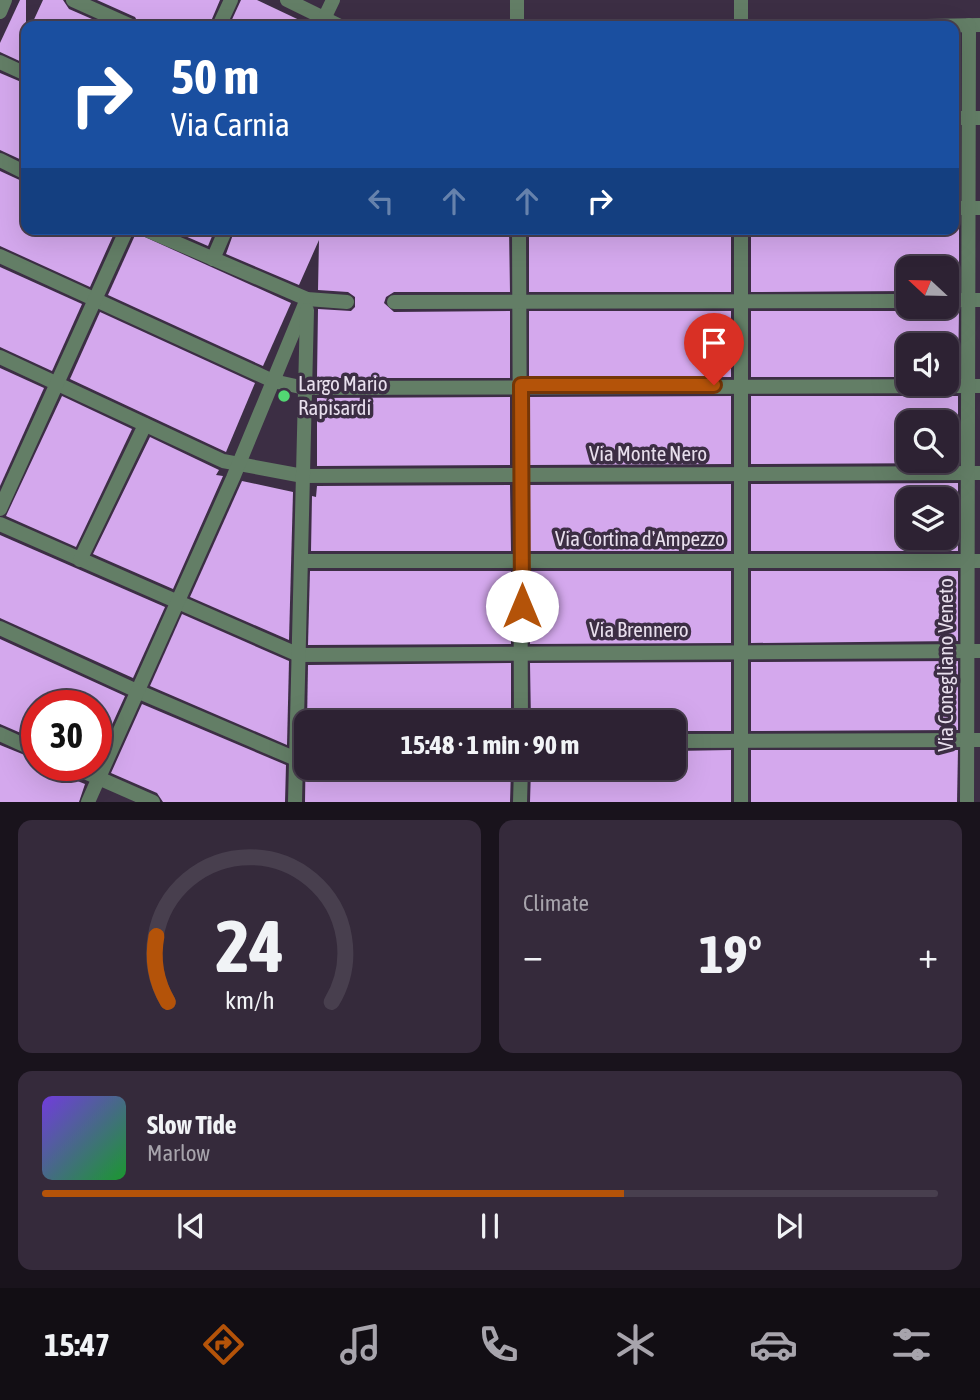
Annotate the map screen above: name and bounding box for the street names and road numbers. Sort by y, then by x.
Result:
street label: Via Monte Nero [589,441,707,465]
street label: Via Cortina d'Ampezzo [555,526,725,550]
street label: Via Conegliano Veneto [933,578,957,752]
street label: Via Brennero [589,617,689,641]

